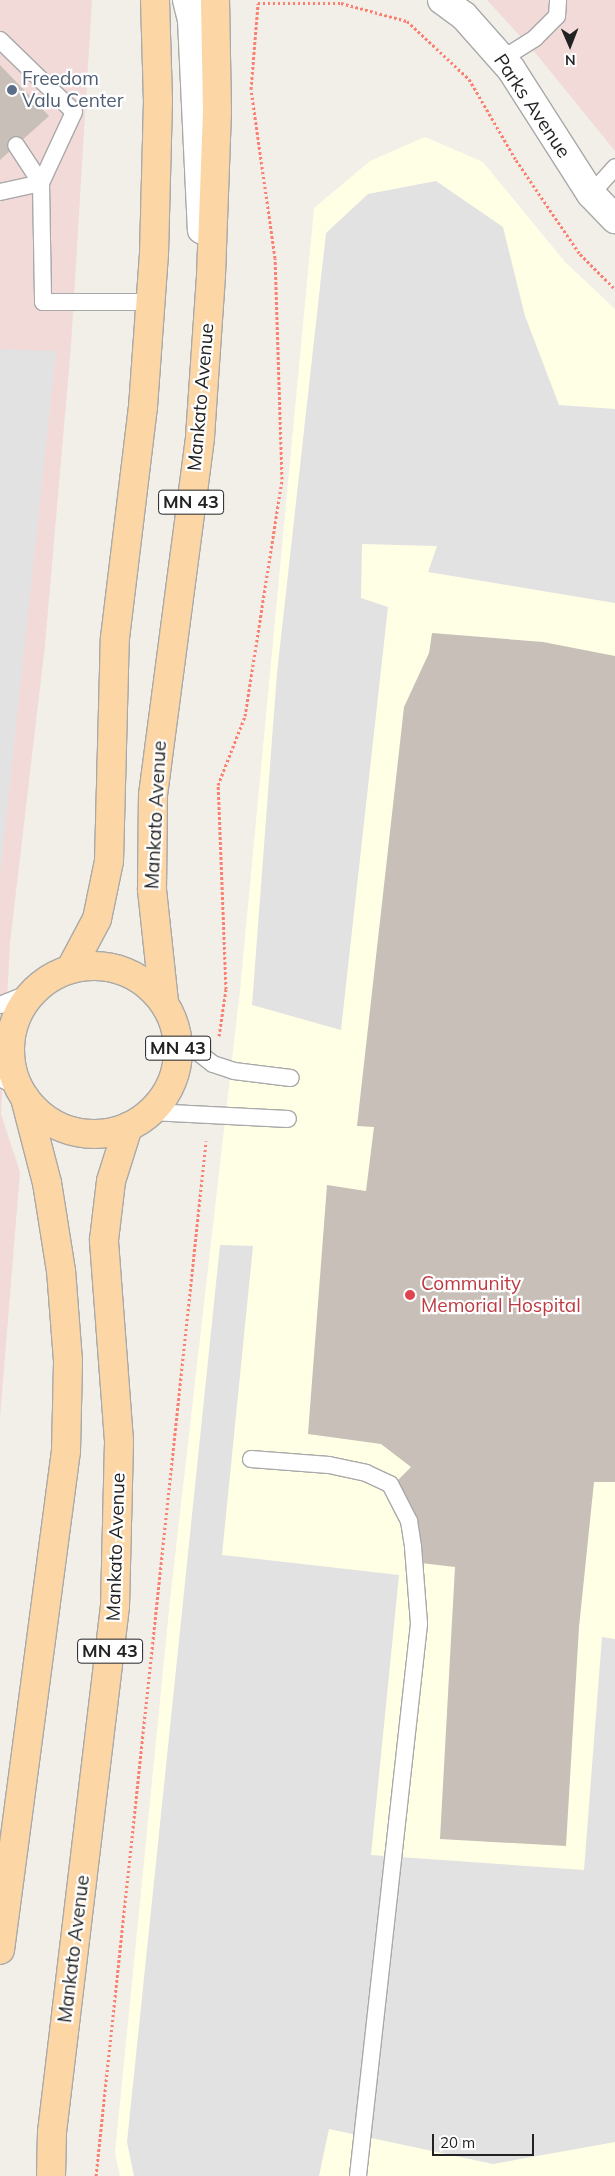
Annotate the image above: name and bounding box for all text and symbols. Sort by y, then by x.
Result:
north arrow [545,20,595,70]
street label: Parks Avenue [489,50,575,162]
text: N [565,51,576,69]
place label: Freedom Valu Center [22,68,124,112]
marker: Freedom Valu Center [6,84,18,96]
street label: Mankato Avenue [183,322,219,472]
road number: MN 43 [157,487,225,518]
street label: Mankato Avenue [141,740,171,890]
road number: MN 43 [144,1032,212,1064]
place label: Community Memorial Hospital [421,1273,581,1317]
marker: Community Memorial Hospital [403,1288,417,1302]
street label: Mankato Avenue [102,1472,130,1622]
road number: MN 43 [76,1635,144,1666]
street label: Mankato Avenue [54,1874,94,2024]
scale bar [435,2124,538,2156]
text: 20 m [440,2133,475,2152]

